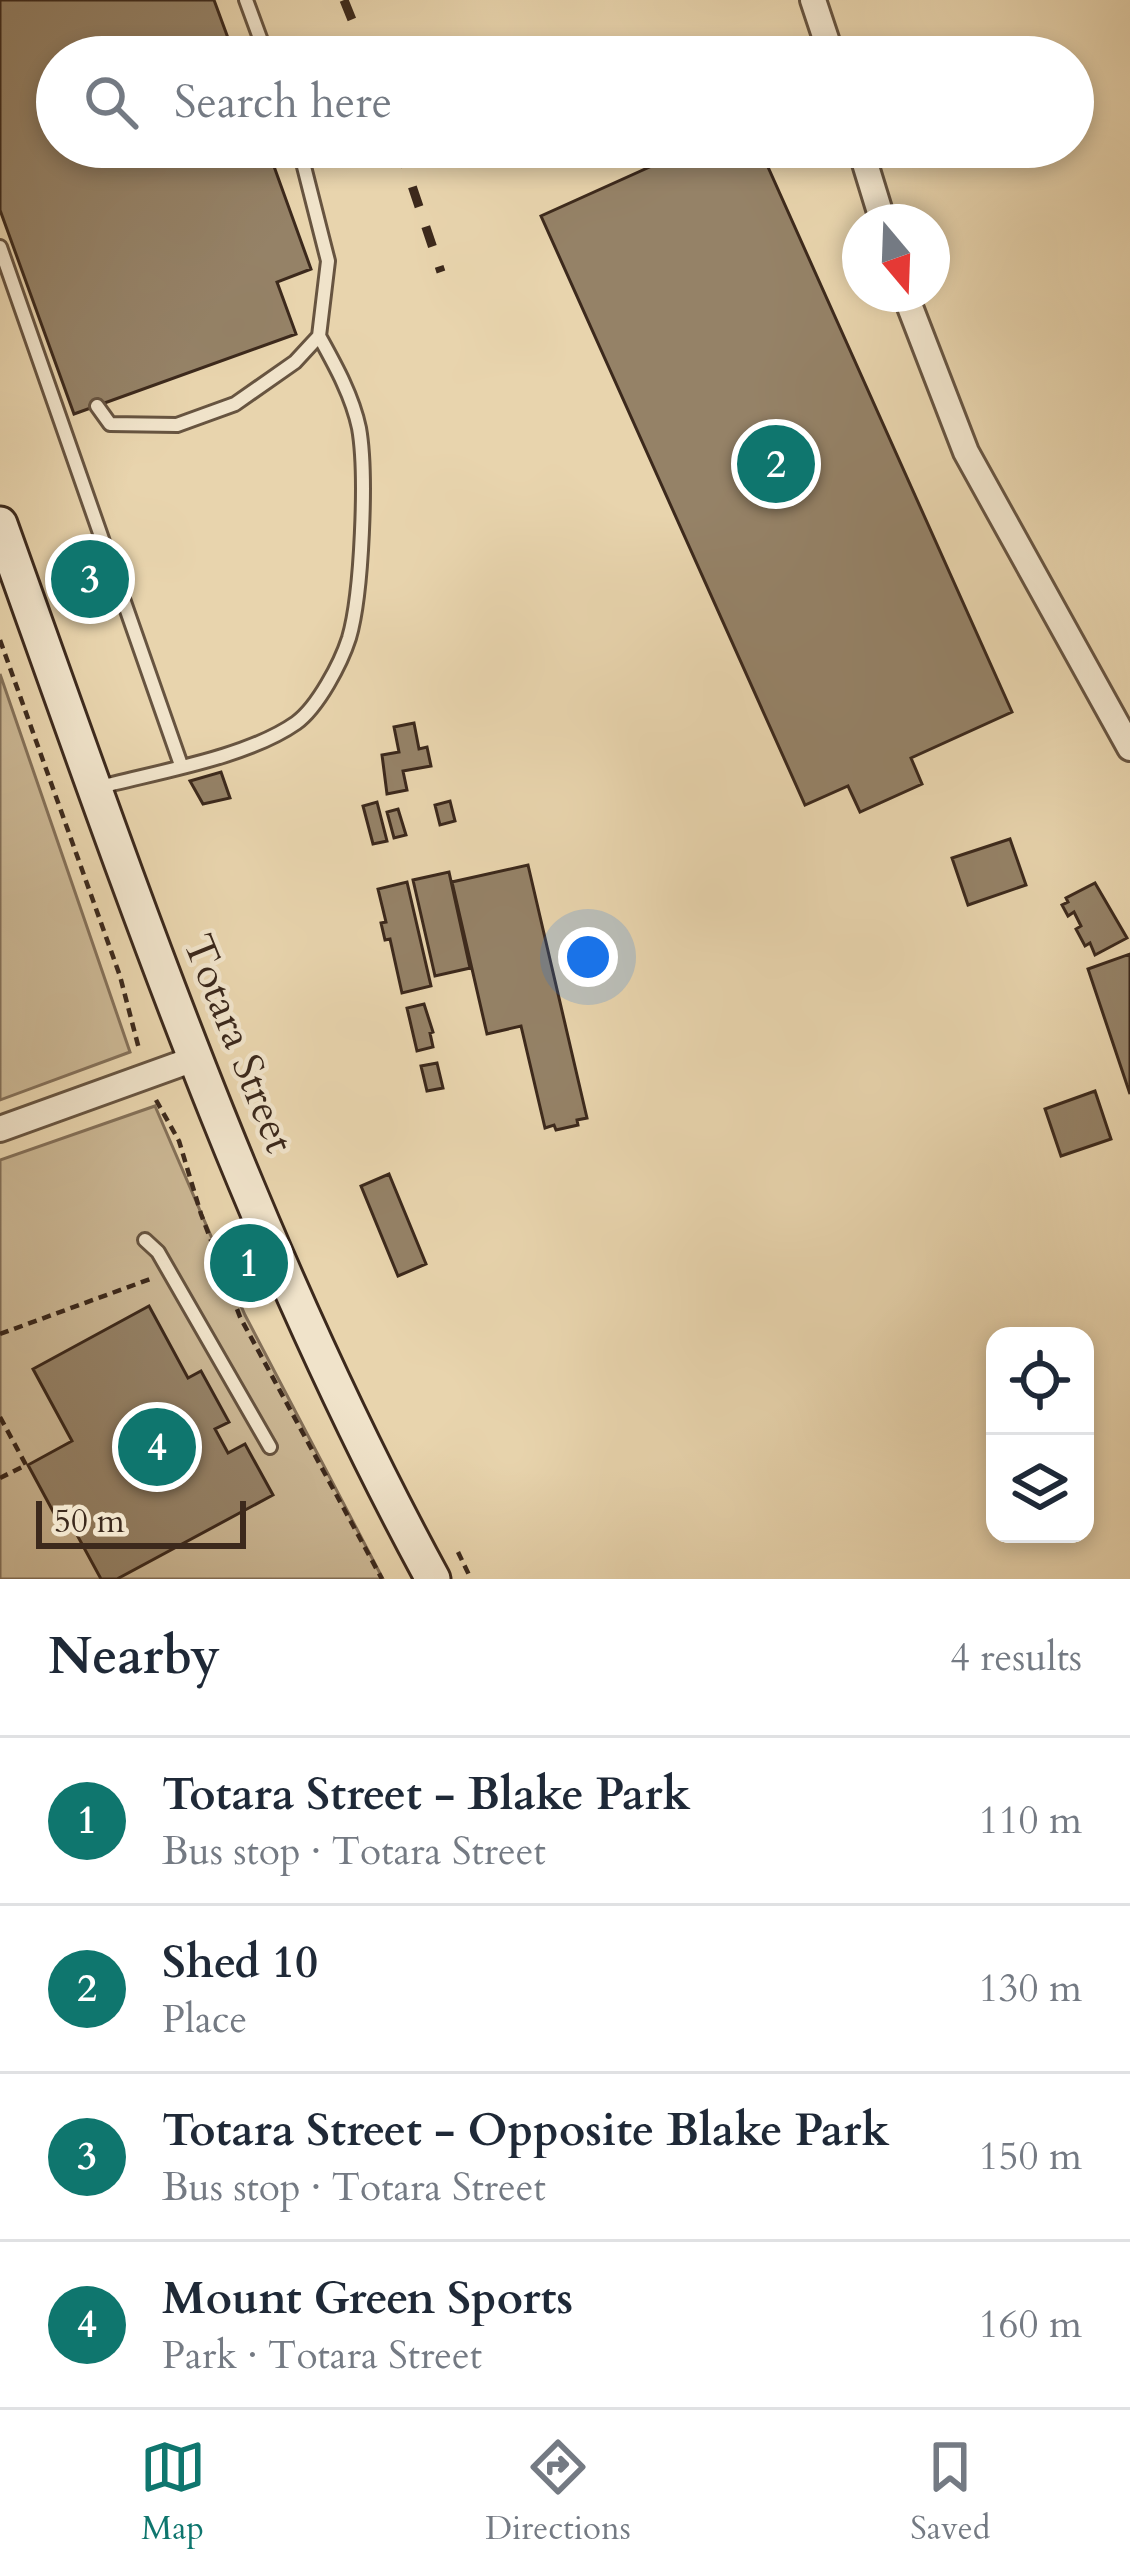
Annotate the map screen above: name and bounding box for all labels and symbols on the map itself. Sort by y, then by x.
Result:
north arrow [842,204,950,312]
pin: 2 [737,419,815,509]
pin: 3 [51,534,129,624]
street label: Totara Street [169,926,308,1161]
your location [558,927,618,987]
pin: 1 [210,1218,288,1308]
pin: 4 [118,1402,196,1492]
scale bar [36,1495,246,1548]

